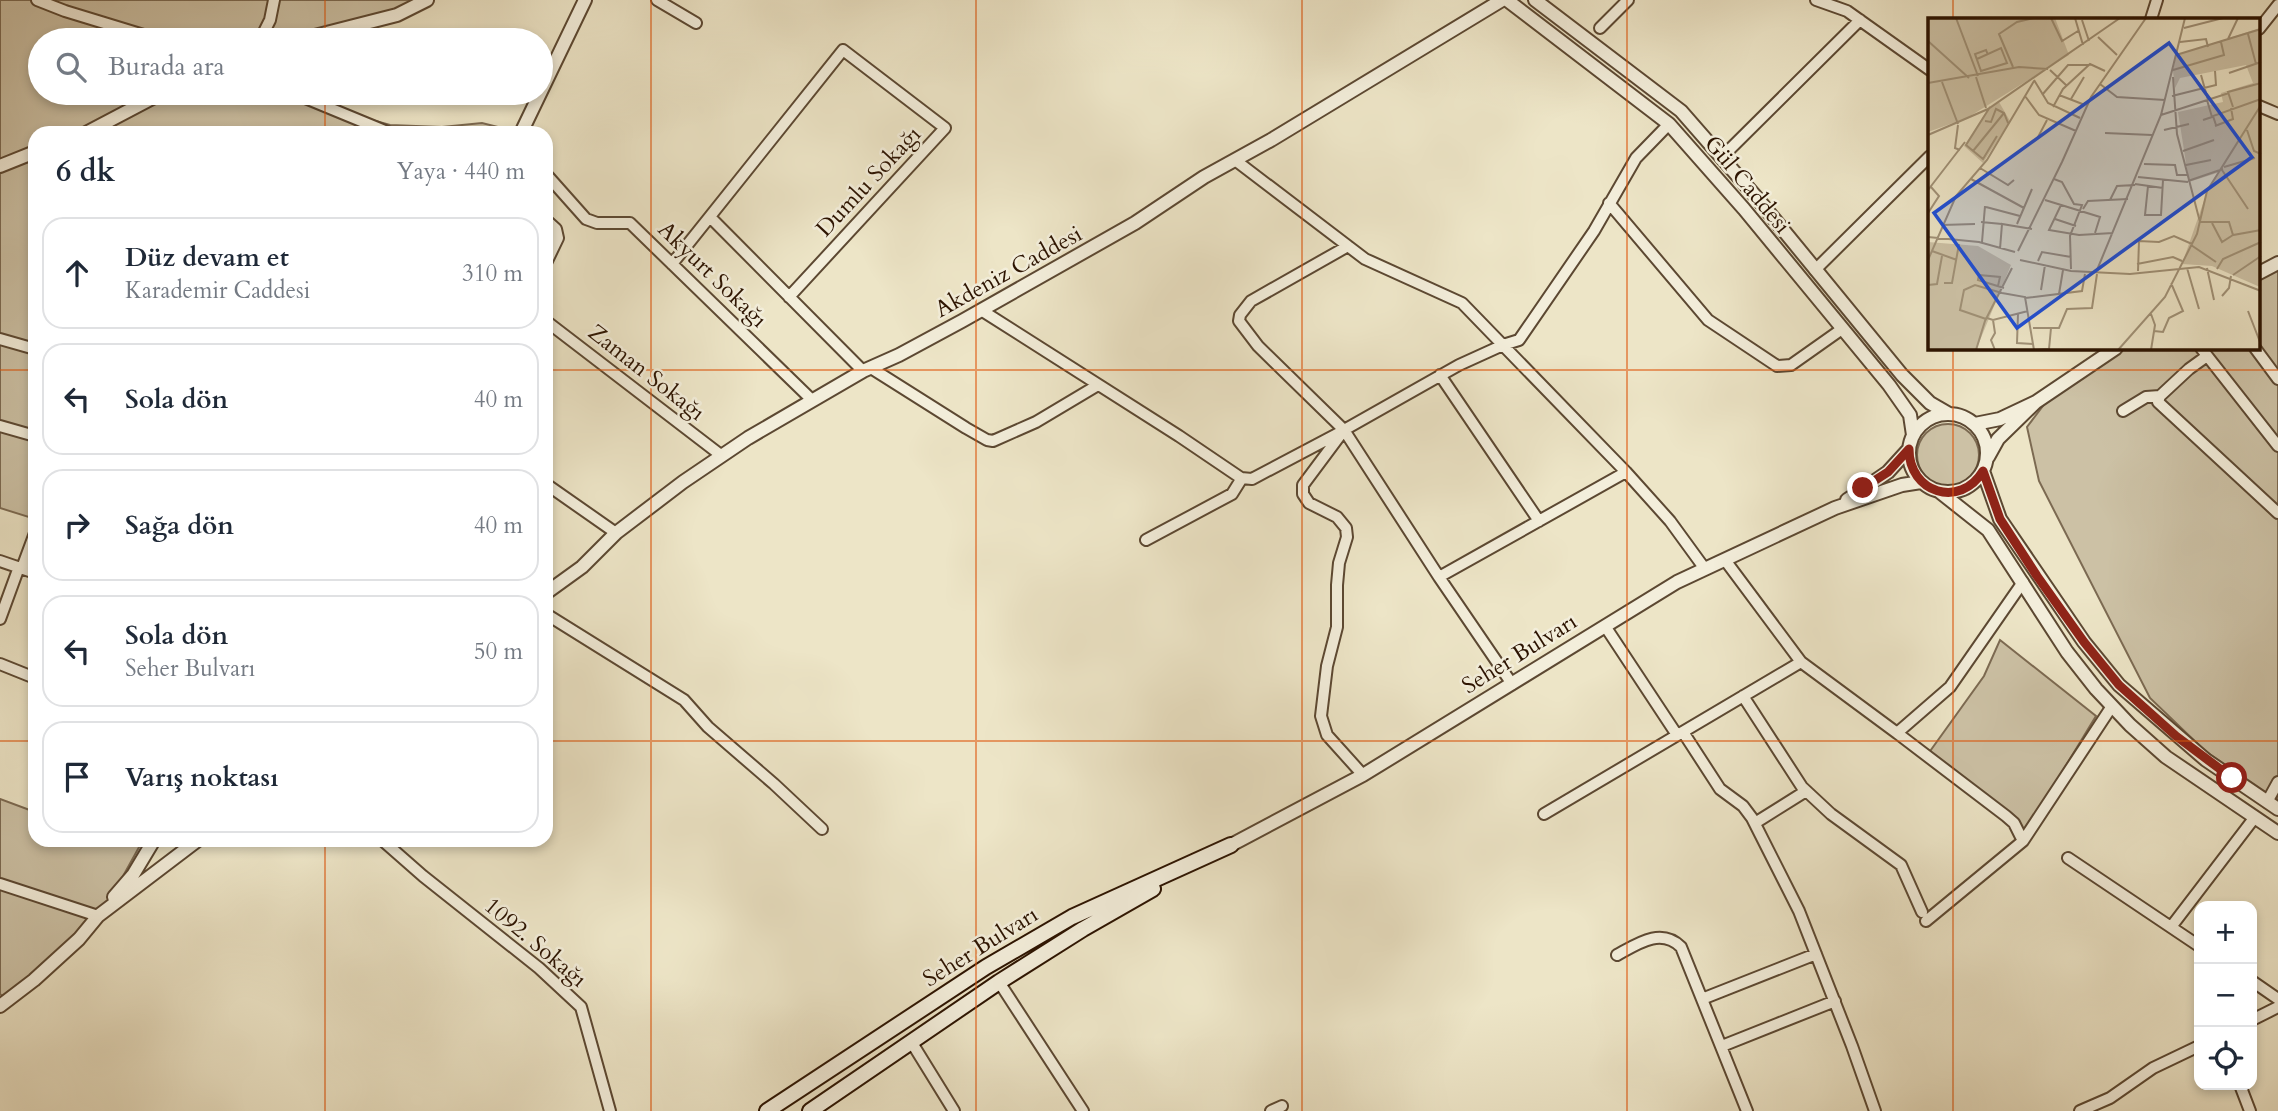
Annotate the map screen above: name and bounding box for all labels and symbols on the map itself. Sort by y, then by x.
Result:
inset map [1928,18,2260,350]
street label: Dumlu Sokağı [809,119,928,243]
street label: Gül Caddesi [1697,129,1798,240]
street label: Akyurt Sokağı [651,214,774,334]
street label: Akdeniz Caddesi [929,218,1087,325]
street label: Zaman Sokağı [582,317,712,428]
route end [1847,472,1878,503]
street label: Seher Bulvarı [1456,606,1583,701]
route start [2216,762,2247,793]
street label: 1092. Sokağı [478,890,593,994]
street label: Seher Bulvarı [917,899,1044,994]

